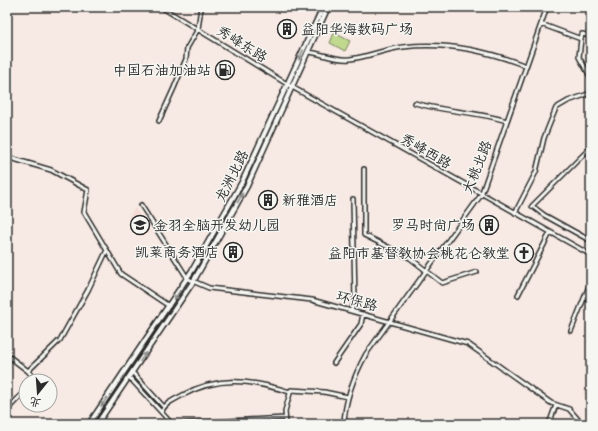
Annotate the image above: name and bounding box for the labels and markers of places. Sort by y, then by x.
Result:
building icon: 益阳华海数码广场 [276,18,298,40]
place label: 益阳华海数码广场 [301,21,413,38]
fuel station icon: 中国石油加油站 [214,59,236,81]
place label: 中国石油加油站 [113,62,211,79]
building icon: 新雅酒店 [257,189,279,211]
place label: 新雅酒店 [282,192,338,209]
school or university icon: 金羽全脑开发幼儿园 [129,214,151,236]
building icon: 罗马时尚广场 [478,214,500,236]
place label: 金羽全脑开发幼儿园 [154,217,280,234]
place label: 罗马时尚广场 [391,217,475,234]
building icon: 凯莱商务酒店 [222,241,244,263]
church icon: 益阳市基督教协会桃花仑教堂 [513,242,535,264]
place label: 凯莱商务酒店 [135,244,219,261]
place label: 益阳市基督教协会桃花仑教堂 [328,245,510,262]

